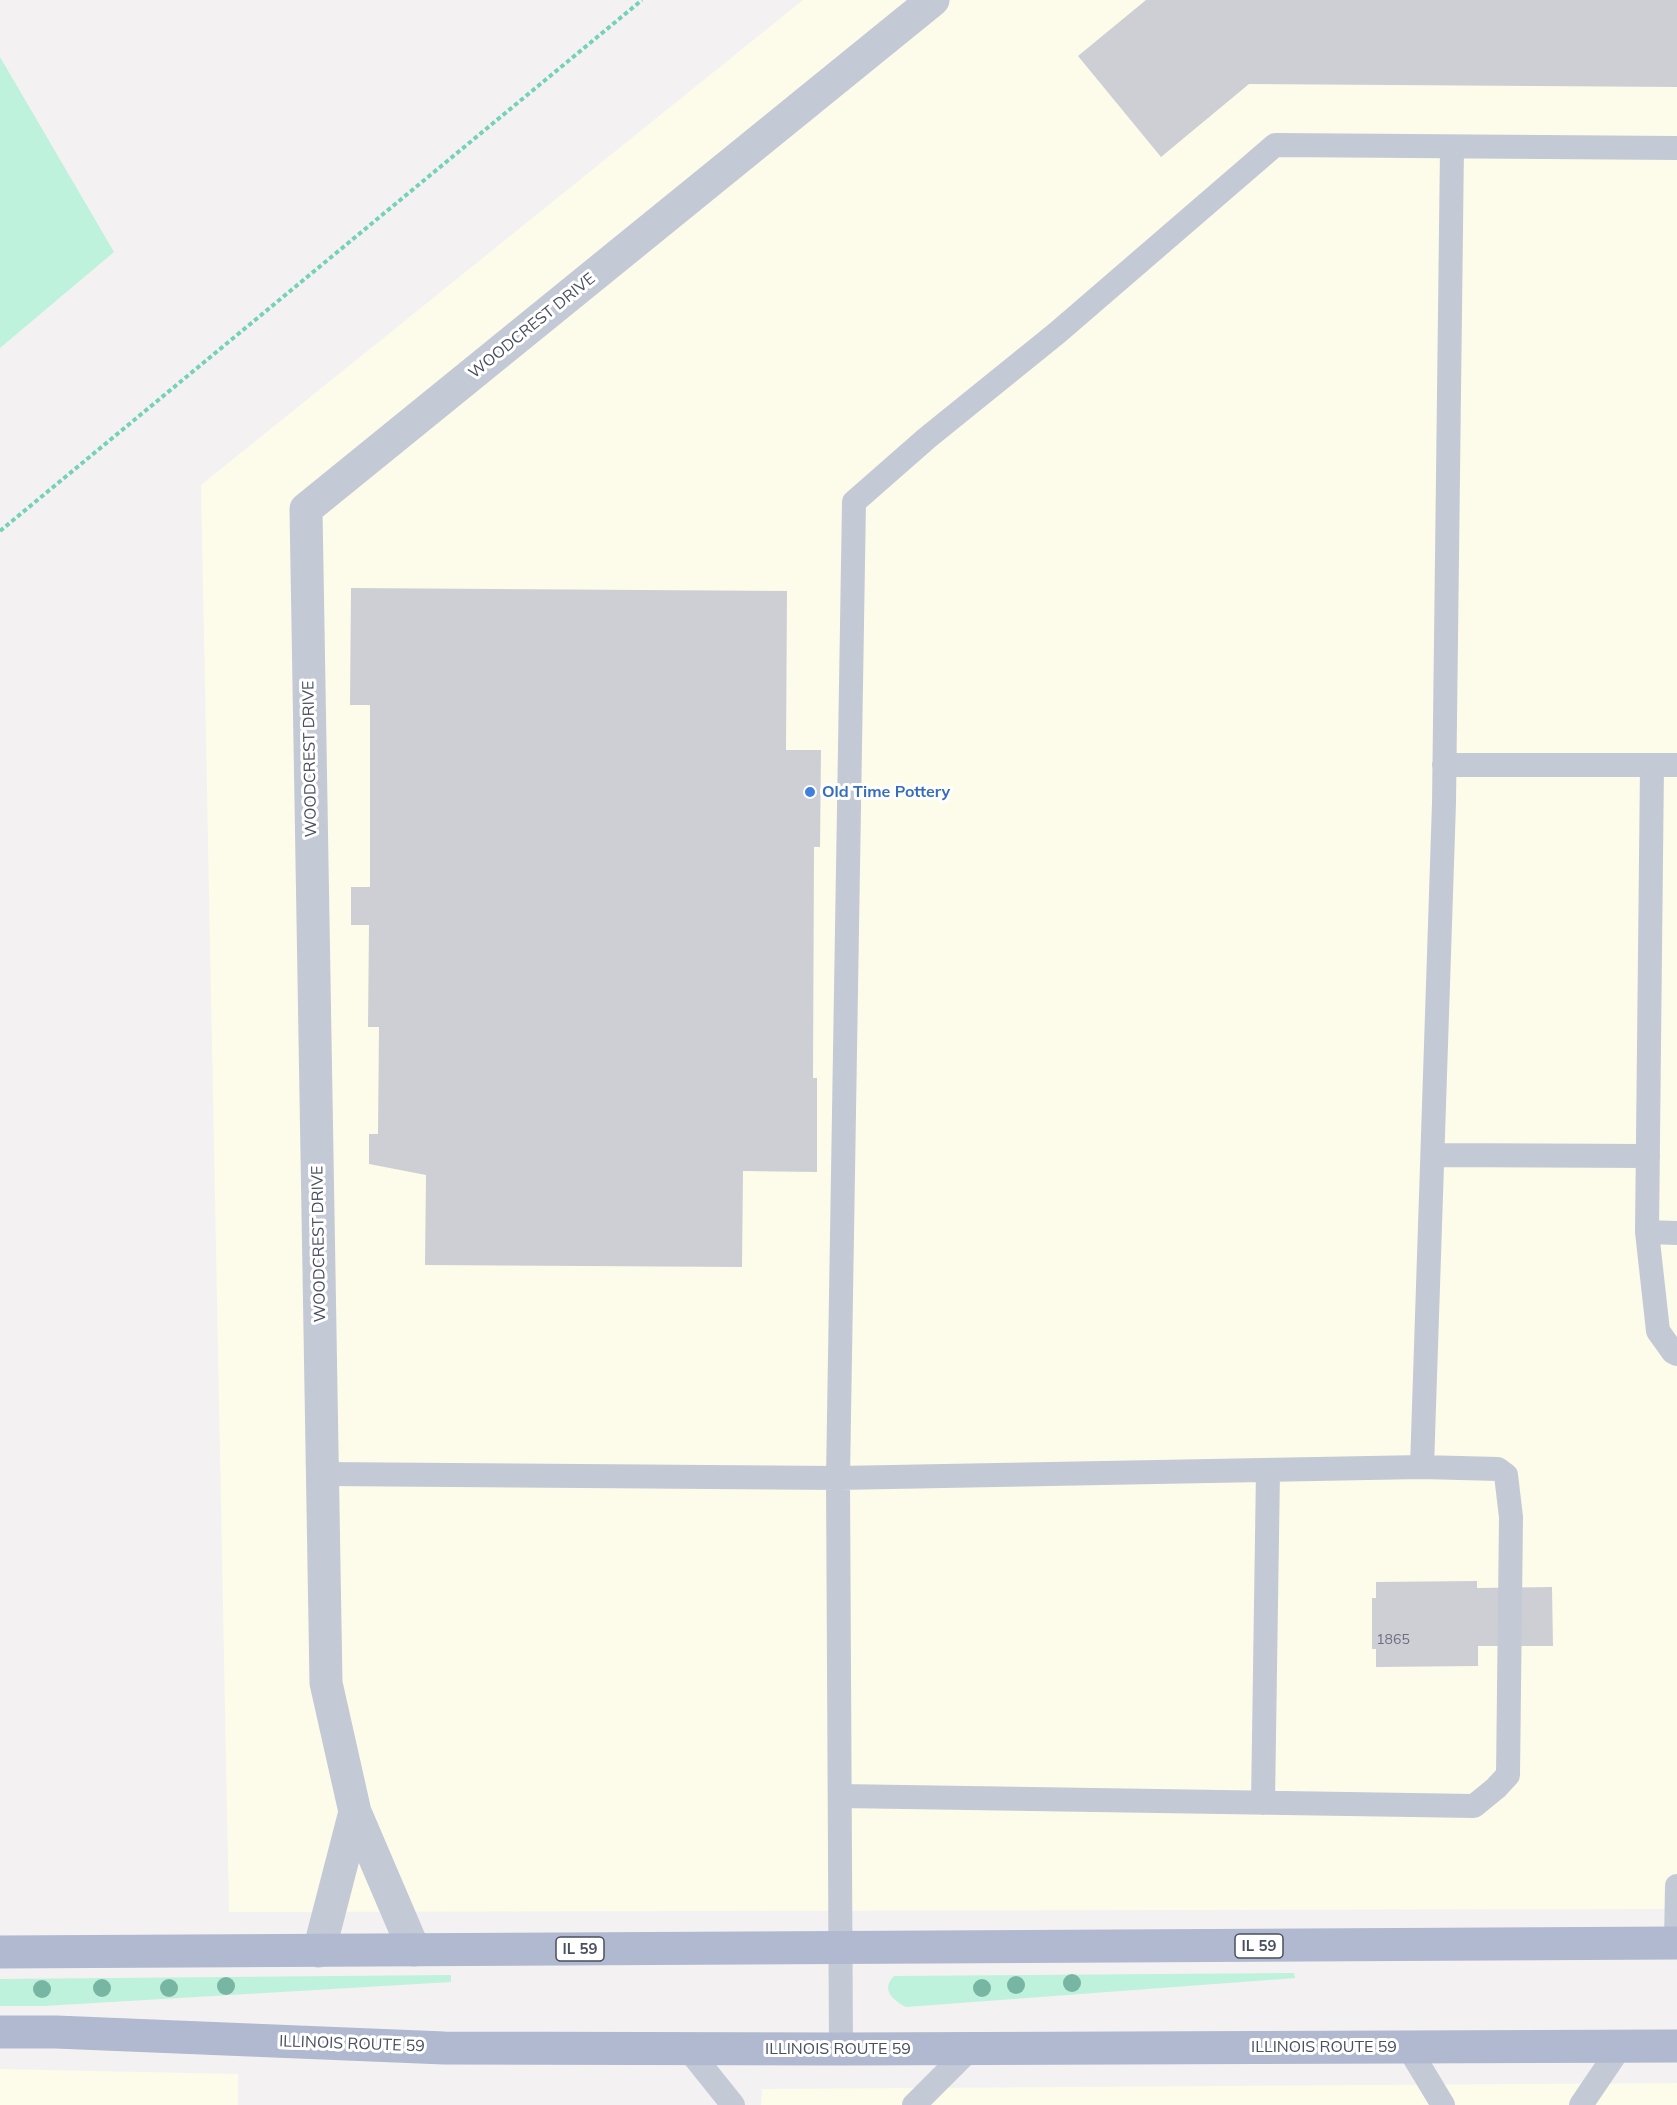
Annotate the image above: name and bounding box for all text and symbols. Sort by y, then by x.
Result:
street label: WOODCREST DRIVE [465,269,599,383]
street label: WOODCREST DRIVE [299,680,321,838]
place label: Old Time Pottery [822,782,950,802]
marker: Old Time Pottery [803,785,817,799]
street label: WOODCREST DRIVE [308,1165,330,1323]
house number: 1865 [1376,1632,1410,1648]
road number: IL 59 [1235,1934,1283,1958]
road number: IL 59 [556,1937,604,1961]
street label: ILLINOIS ROUTE 59 [279,2032,425,2056]
street label: ILLINOIS ROUTE 59 [1251,2037,1397,2057]
street label: ILLINOIS ROUTE 59 [765,2039,911,2059]

